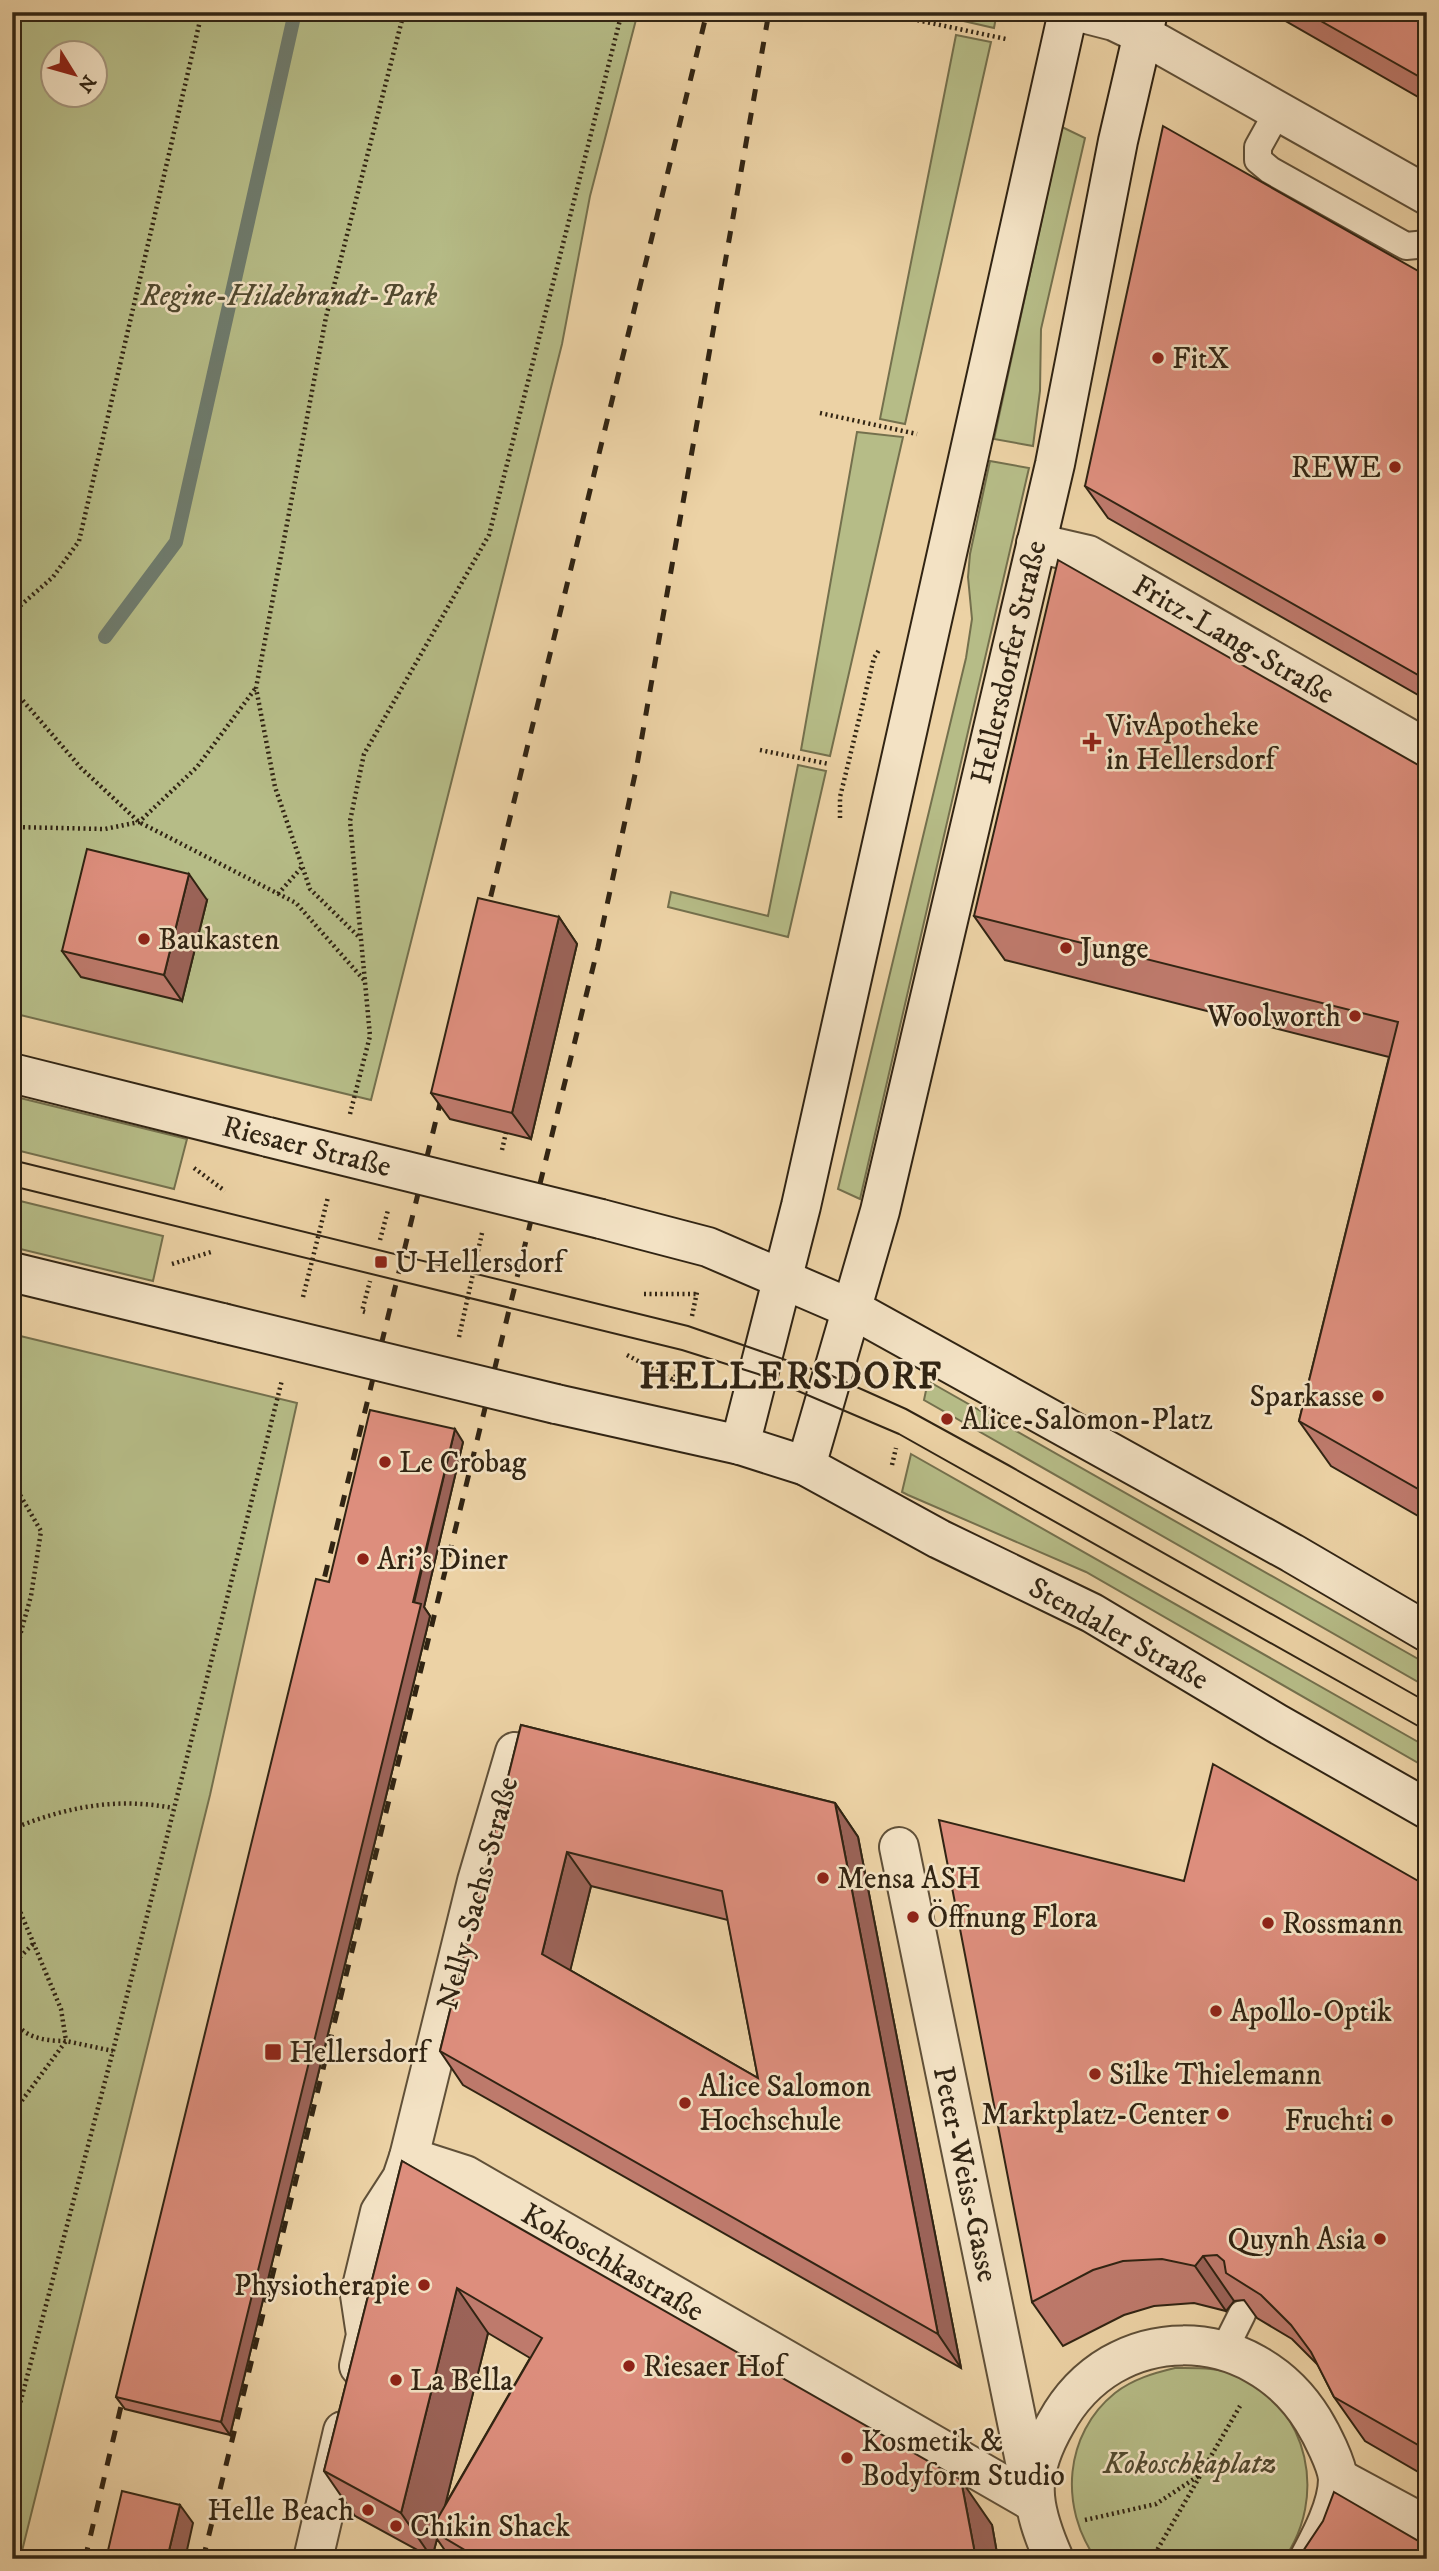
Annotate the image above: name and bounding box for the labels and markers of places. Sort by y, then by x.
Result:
place label: FitX [1172,341,1230,378]
marker: FitX [1150,350,1166,366]
place label: REWE [1291,450,1381,487]
marker: REWE [1387,459,1403,475]
place label: VivApotheke in Hellersdorf [1105,708,1279,779]
marker: VivApotheke in Hellersdorf [1084,734,1100,750]
place label: Baukasten [158,922,280,959]
marker: Baukasten [136,931,152,947]
place label: Junge [1077,931,1149,968]
marker: Junge [1058,940,1074,956]
place label: Woolworth [1206,999,1341,1036]
marker: Woolworth [1347,1008,1363,1024]
place label: U Hellersdorf [395,1245,568,1282]
marker: U Hellersdorf [373,1254,389,1270]
place label: Sparkasse [1249,1379,1364,1416]
marker: Sparkasse [1370,1388,1386,1404]
place label: Alice-Salomon-Platz [961,1402,1213,1439]
marker: Alice-Salomon-Platz [939,1411,955,1427]
place label: Le Crobag [399,1445,527,1482]
marker: Le Crobag [377,1454,393,1470]
place label: Ari's Diner [377,1542,508,1579]
marker: Ari's Diner [355,1551,371,1567]
place label: Mensa ASH [837,1861,981,1898]
marker: Mensa ASH [815,1870,831,1886]
place label: Öffnung Flora [927,1899,1098,1937]
place label: Rossmann [1282,1906,1403,1943]
marker: Öffnung Flora [905,1909,921,1925]
marker: Rossmann [1260,1915,1276,1931]
place label: Apollo-Optik [1230,1994,1392,2031]
marker: Apollo-Optik [1208,2003,1224,2019]
place label: Hellersdorf [289,2035,432,2072]
marker: Hellersdorf [263,2042,283,2062]
place label: Silke Thielemann [1109,2057,1322,2094]
marker: Silke Thielemann [1087,2066,1103,2082]
place label: Alice Salomon Hochschule [699,2069,872,2140]
marker: Alice Salomon Hochschule [677,2095,693,2111]
place label: Marktplatz-Center [981,2097,1209,2134]
place label: Fruchti [1285,2103,1373,2140]
marker: Marktplatz-Center [1215,2106,1231,2122]
marker: Fruchti [1379,2112,1395,2128]
place label: Quynh Asia [1228,2222,1366,2259]
marker: Quynh Asia [1372,2231,1388,2247]
place label: Physiotherapie [234,2268,410,2305]
marker: Physiotherapie [416,2277,432,2293]
place label: Riesaer Hof [643,2349,789,2386]
marker: Riesaer Hof [621,2358,637,2374]
place label: La Bella [410,2363,513,2400]
marker: La Bella [388,2372,404,2388]
place label: Kosmetik & Bodyform Studio [861,2424,1065,2495]
marker: Kosmetik & Bodyform Studio [839,2450,855,2466]
place label: Helle Beach [207,2493,354,2530]
marker: Helle Beach [360,2502,376,2518]
place label: Chikin Shack [410,2509,570,2546]
marker: Chikin Shack [388,2518,404,2534]

